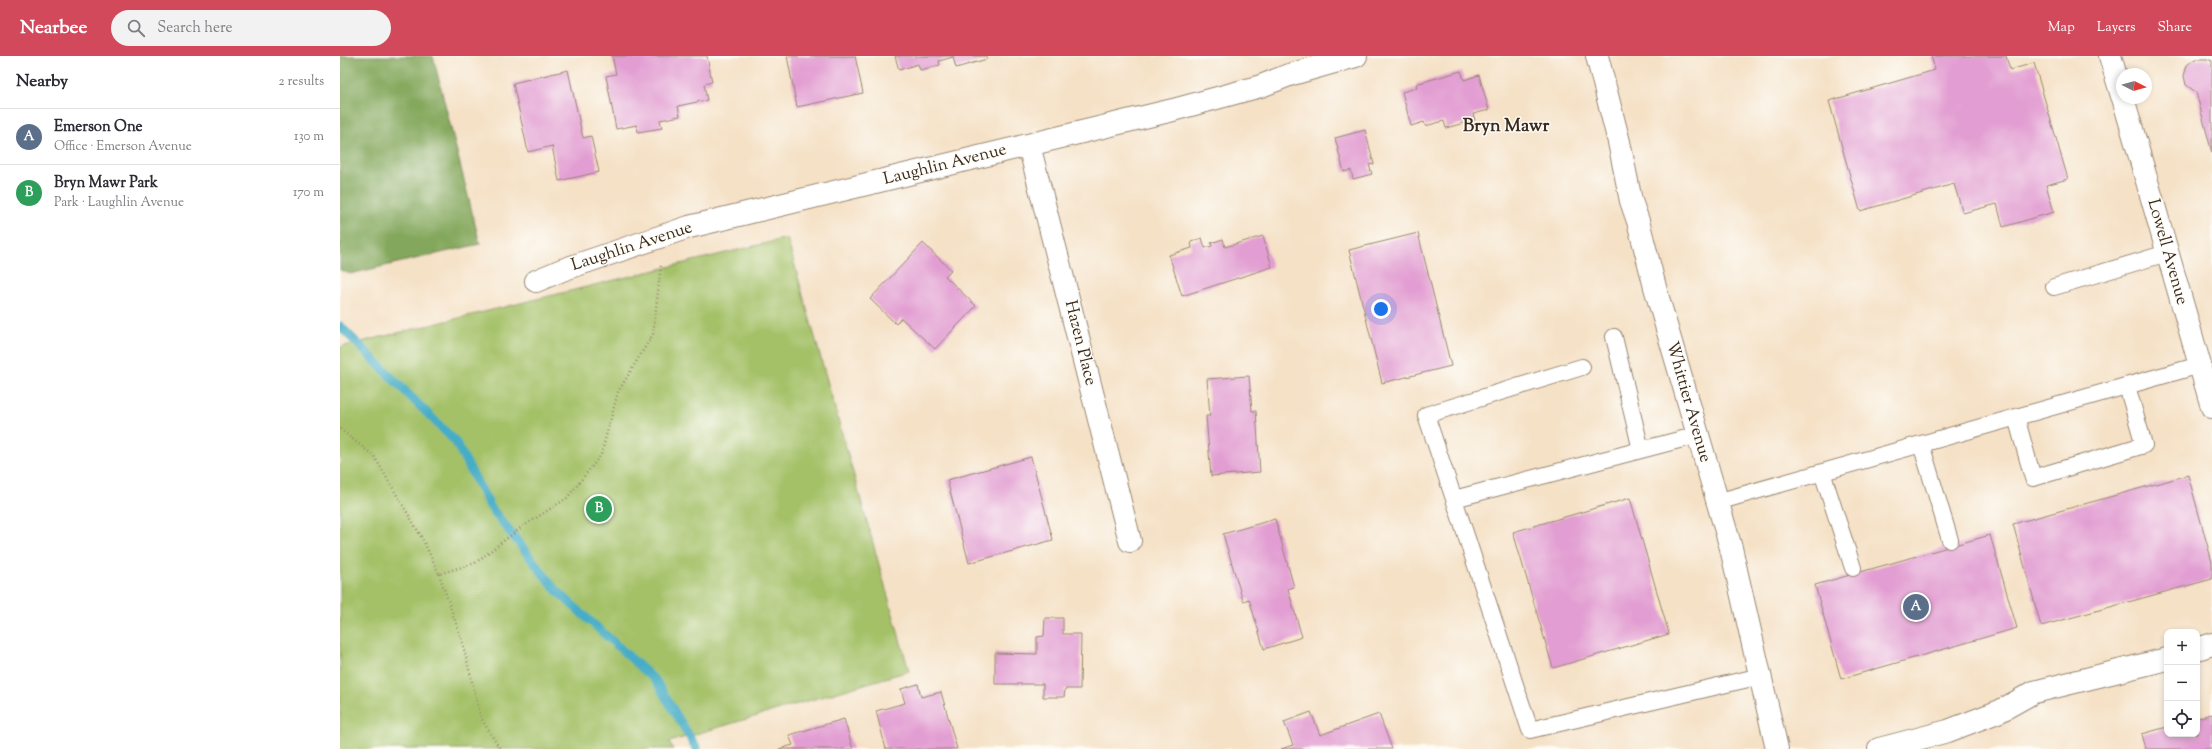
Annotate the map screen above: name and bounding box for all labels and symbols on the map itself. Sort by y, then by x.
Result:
north arrow [2116,68,2152,104]
district label: Bryn Mawr [1463,114,1549,140]
street label: Laughlin Avenue [881,138,1009,192]
street label: Lowell Avenue [2140,196,2194,308]
street label: Laughlin Avenue [568,216,696,278]
street label: Hazen Place [1058,298,1102,388]
your location [1371,299,1391,319]
street label: Whittier Avenue [1659,339,1717,465]
pin: B [586,494,612,524]
pin: A [1903,592,1929,622]

